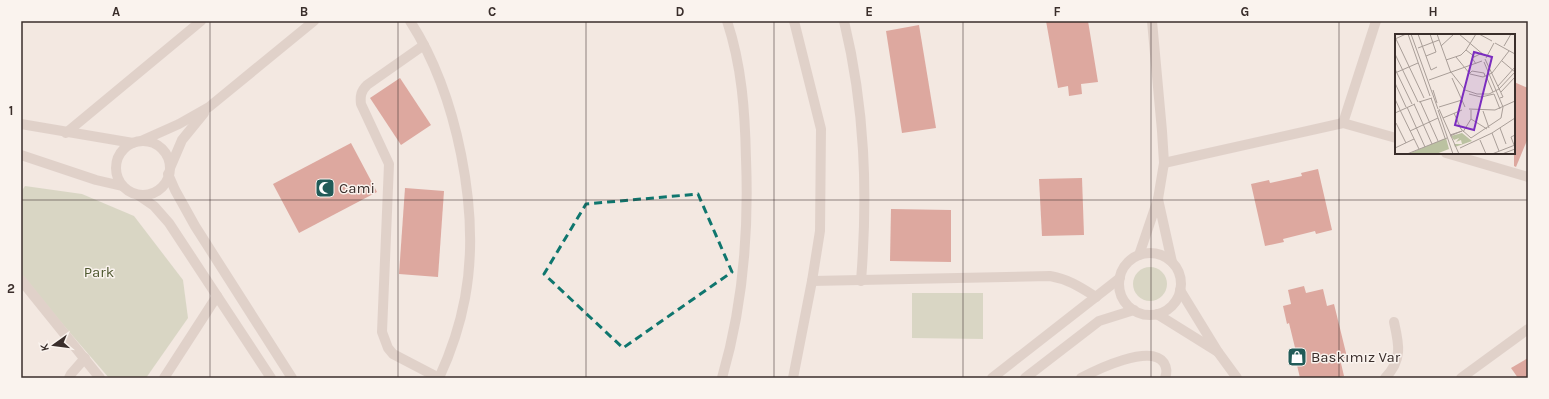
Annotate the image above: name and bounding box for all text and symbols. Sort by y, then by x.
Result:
text: A [112,4,120,19]
text: B [300,4,308,19]
text: C [488,4,496,19]
text: D [676,4,685,19]
text: E [865,4,873,19]
text: F [1053,4,1061,19]
text: G [1241,4,1249,19]
text: H [1428,4,1438,19]
inset map [1395,34,1515,154]
text: 1 [9,103,13,118]
mosque icon: Cami [314,177,336,199]
place label: Cami [339,179,375,197]
park label: Park [84,263,114,281]
text: 2 [7,281,15,296]
north arrow [34,325,74,365]
text: K [37,341,52,352]
shop icon: Baskımız Var [1286,346,1308,368]
place label: Baskımız Var [1311,348,1401,366]

